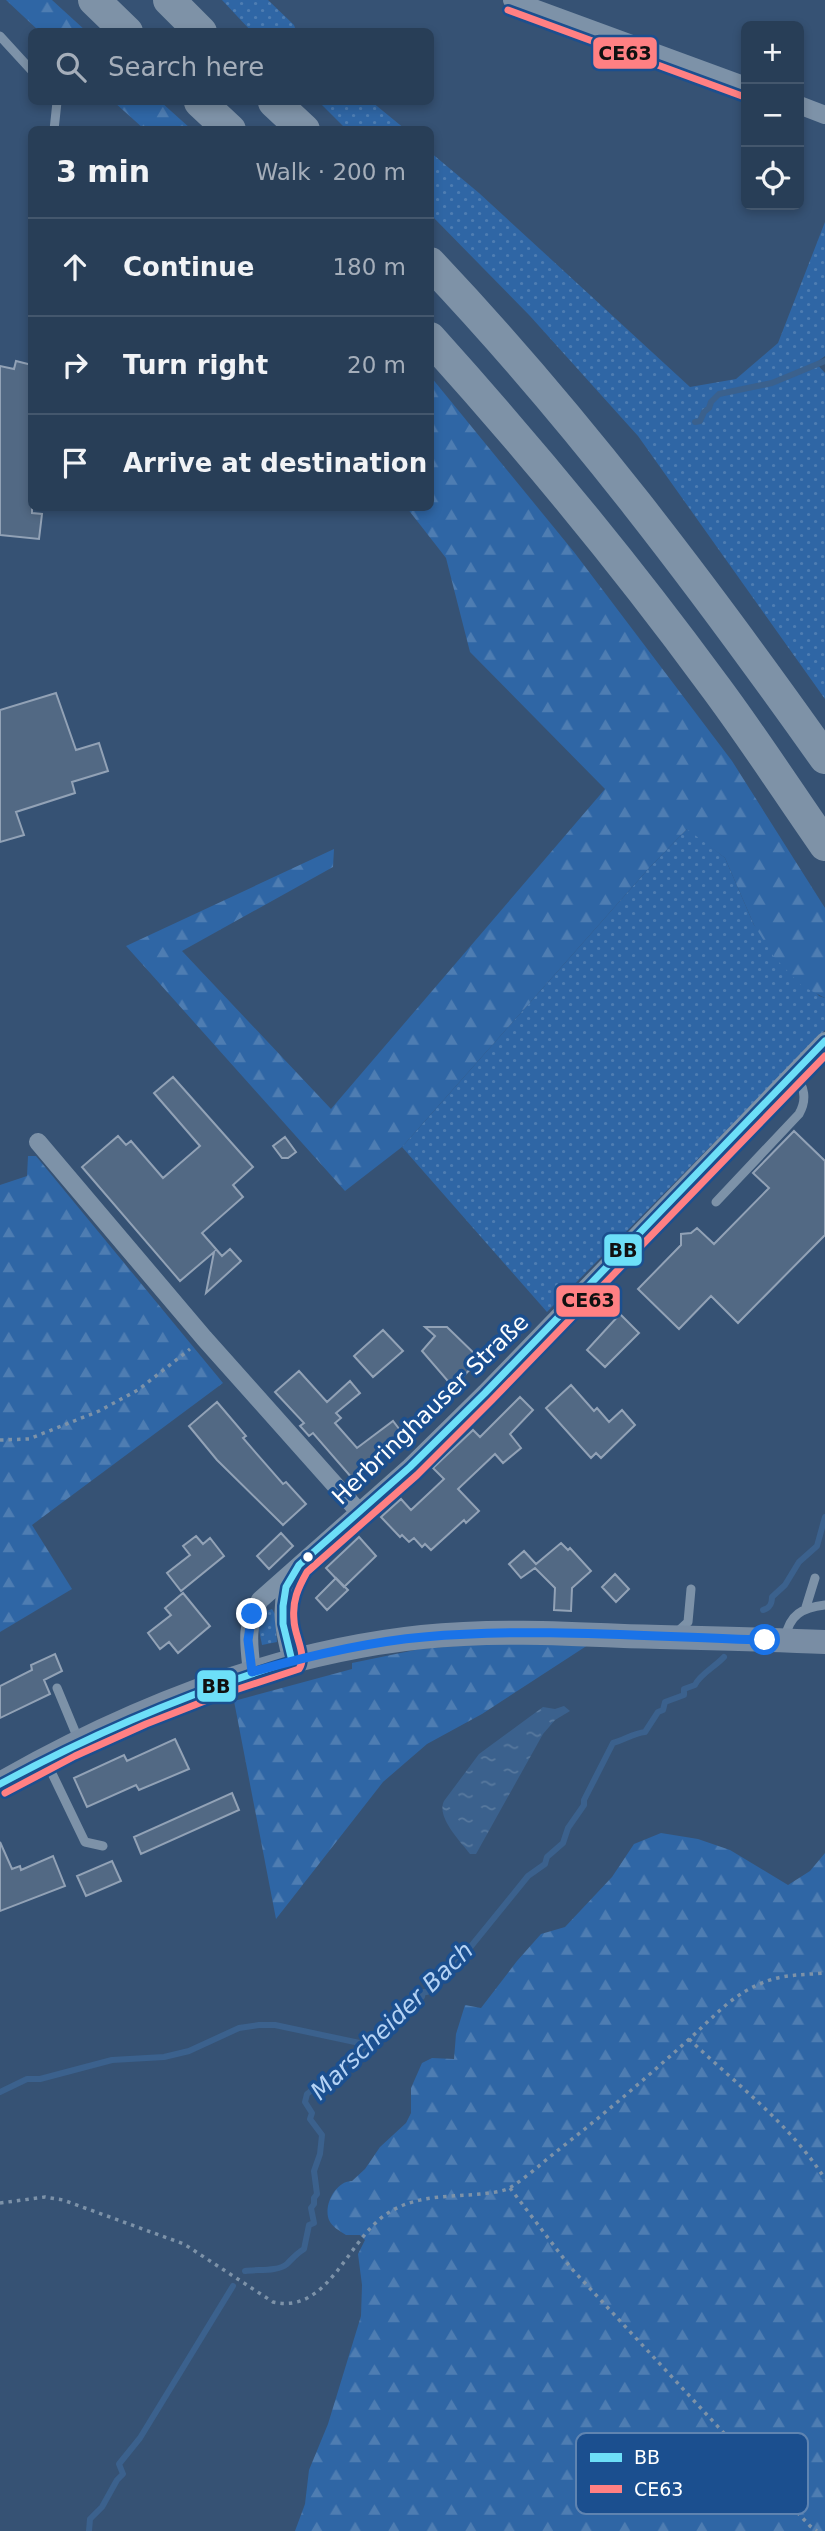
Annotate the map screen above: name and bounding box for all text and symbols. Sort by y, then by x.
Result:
map controls [741,21,804,210]
button: + [741,21,804,84]
search box [28,28,434,105]
line badge: CE63 [592,36,658,70]
text: CE63 [598,42,652,64]
icon: search [52,48,90,86]
text: Search here [108,52,264,82]
button: − [741,84,804,147]
button: locate [741,147,804,210]
text: 3 min [56,154,150,189]
text: Walk · 200 m [255,159,406,185]
icon: ahead [56,248,94,286]
text: Continue [123,252,254,282]
text: 180 m [332,254,406,280]
icon: right [56,346,94,384]
text: Turn right [123,350,268,380]
text: 20 m [347,352,406,378]
icon: arrive [56,444,94,482]
text: Arrive at destination [123,448,427,478]
line badge: BB [603,1233,643,1267]
text: BB [609,1239,637,1261]
line badge: CE63 [555,1284,621,1318]
text: CE63 [561,1289,615,1311]
street label: Herbringhauser Straße [327,1308,533,1510]
unlabelled marker [301,1550,315,1564]
route end [236,1598,267,1629]
route start [749,1624,780,1655]
line badge: BB [196,1669,237,1703]
text: BB [202,1675,230,1697]
water label: Marscheider Bach [305,1936,479,2106]
legend [576,2433,808,2514]
text: BB [634,2446,660,2468]
text: CE63 [634,2478,683,2500]

